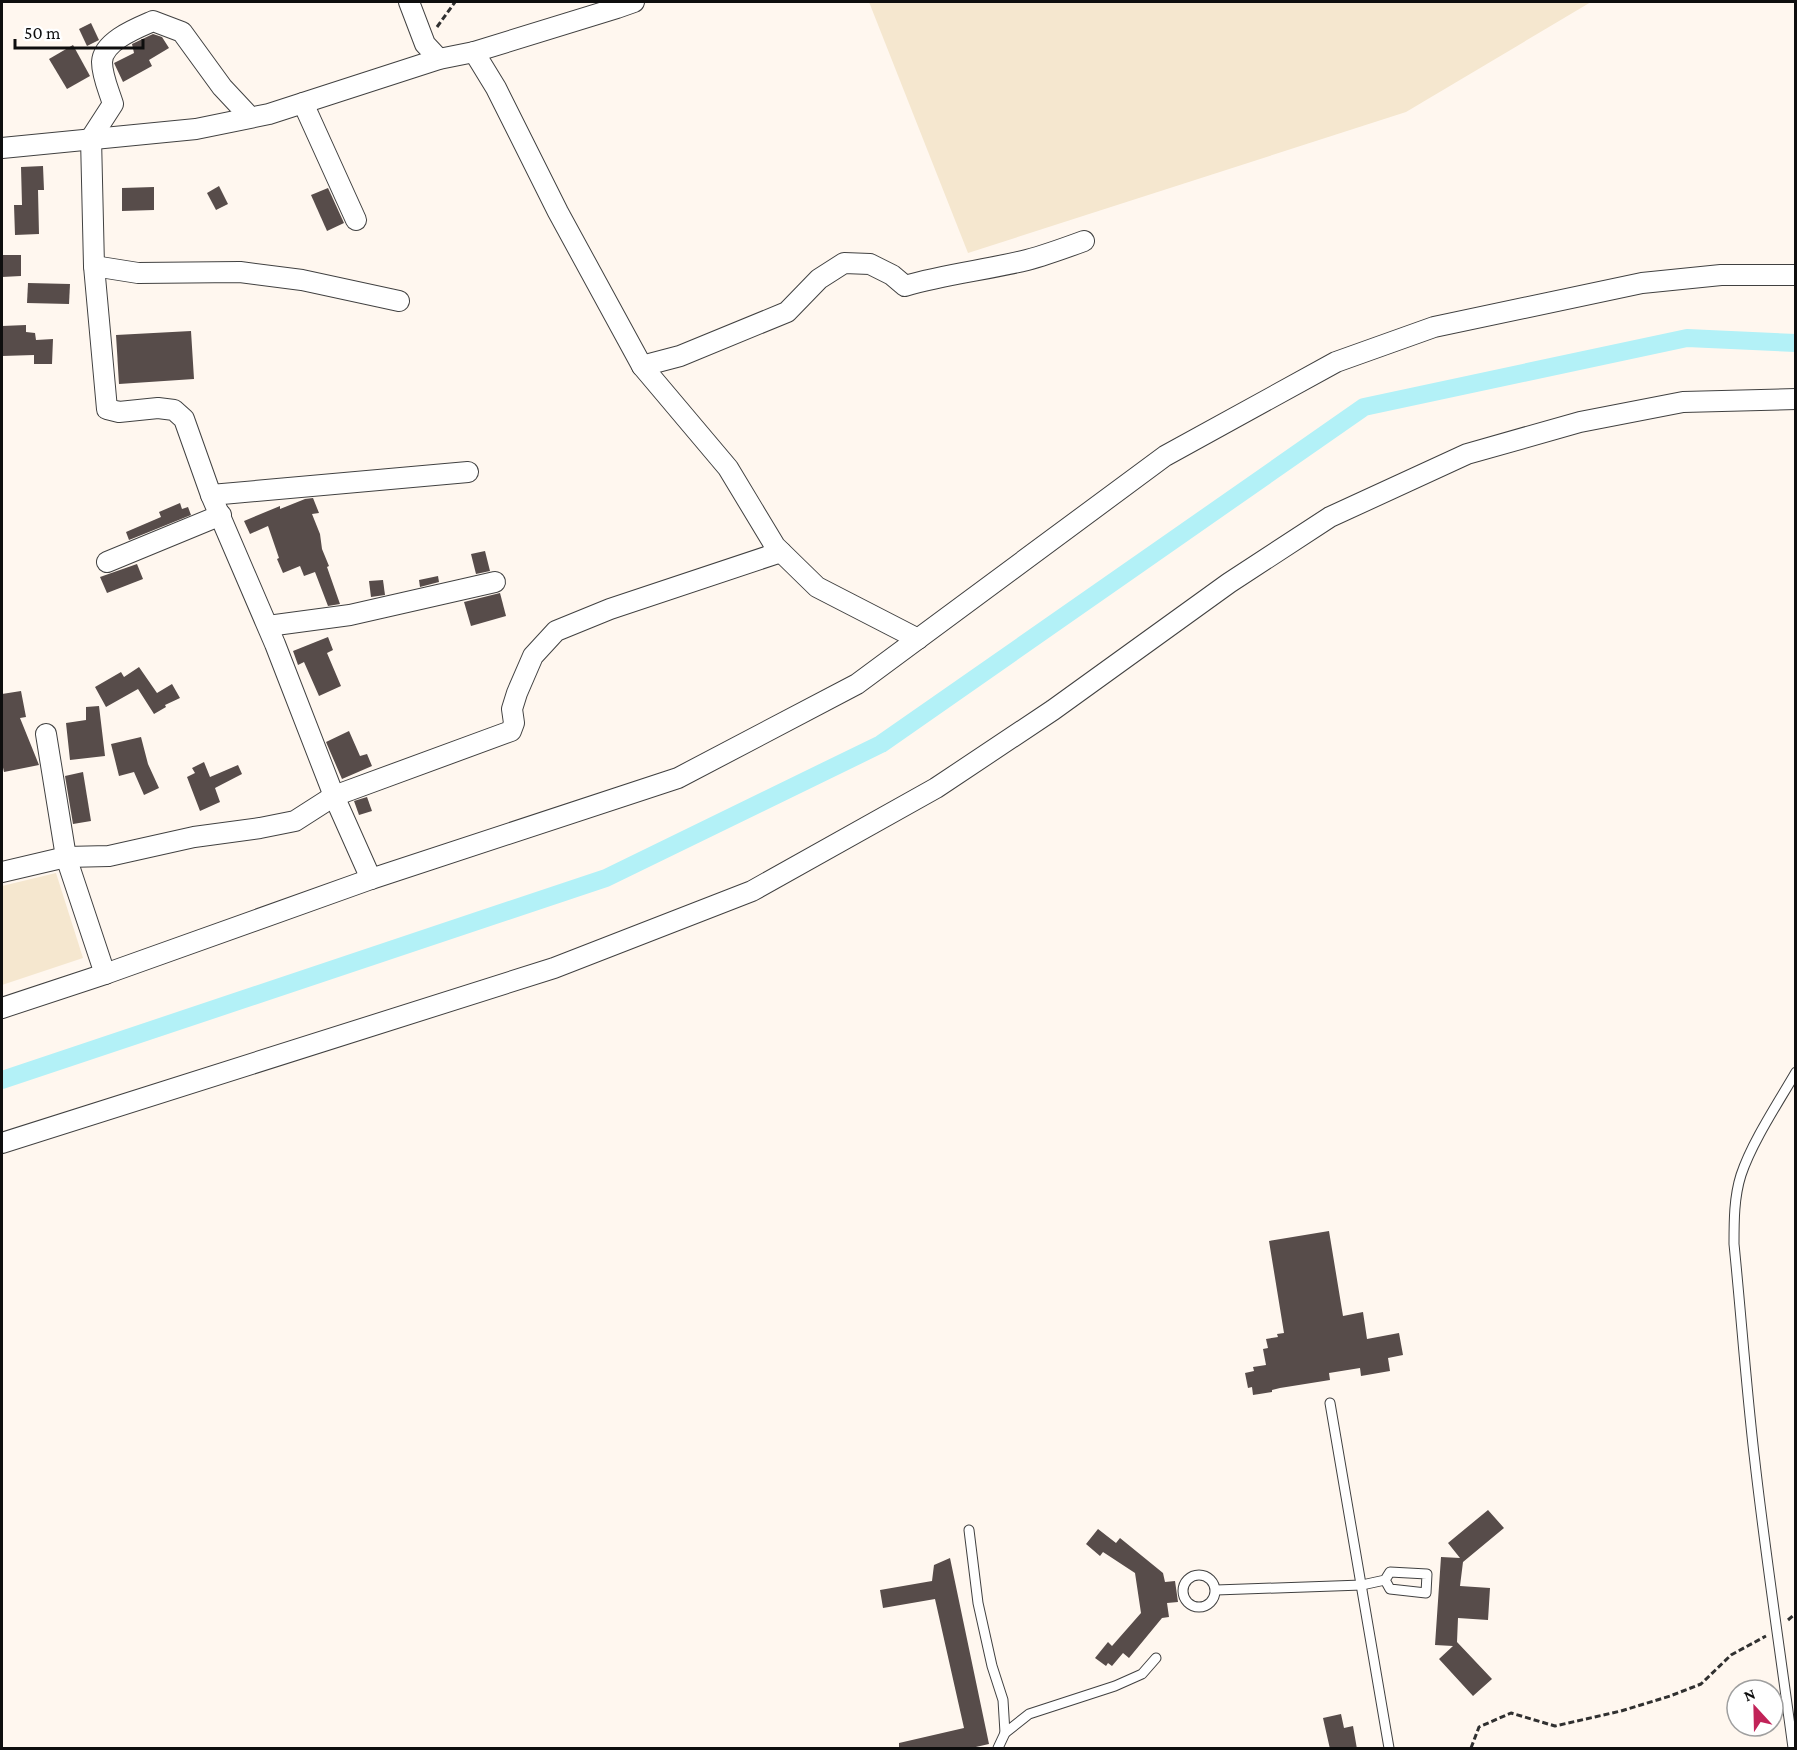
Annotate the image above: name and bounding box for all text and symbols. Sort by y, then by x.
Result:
scale bar [15,12,142,50]
text: 50 m [24,23,61,43]
north arrow [1725,1678,1785,1738]
text: N [1741,1685,1758,1704]

